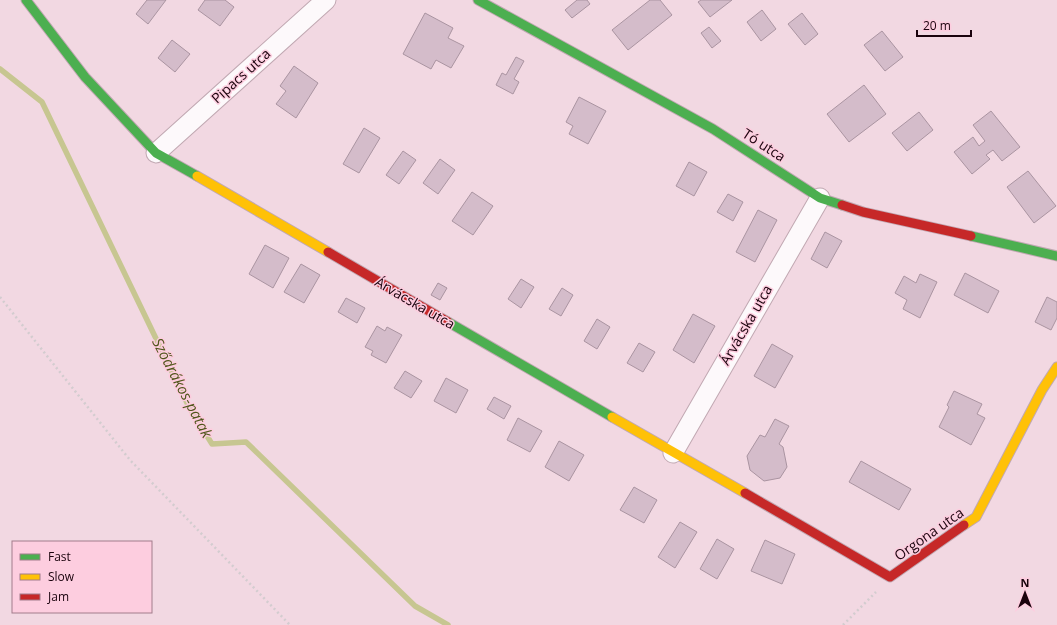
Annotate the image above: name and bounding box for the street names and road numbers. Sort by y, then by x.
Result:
street label: Pipacs utca [207,44,274,107]
street label: Tó utca [739,124,790,166]
street label: Árvácska utca [372,272,459,333]
street label: Árvácska utca [715,281,776,368]
street label: Orgona utca [890,503,967,565]

